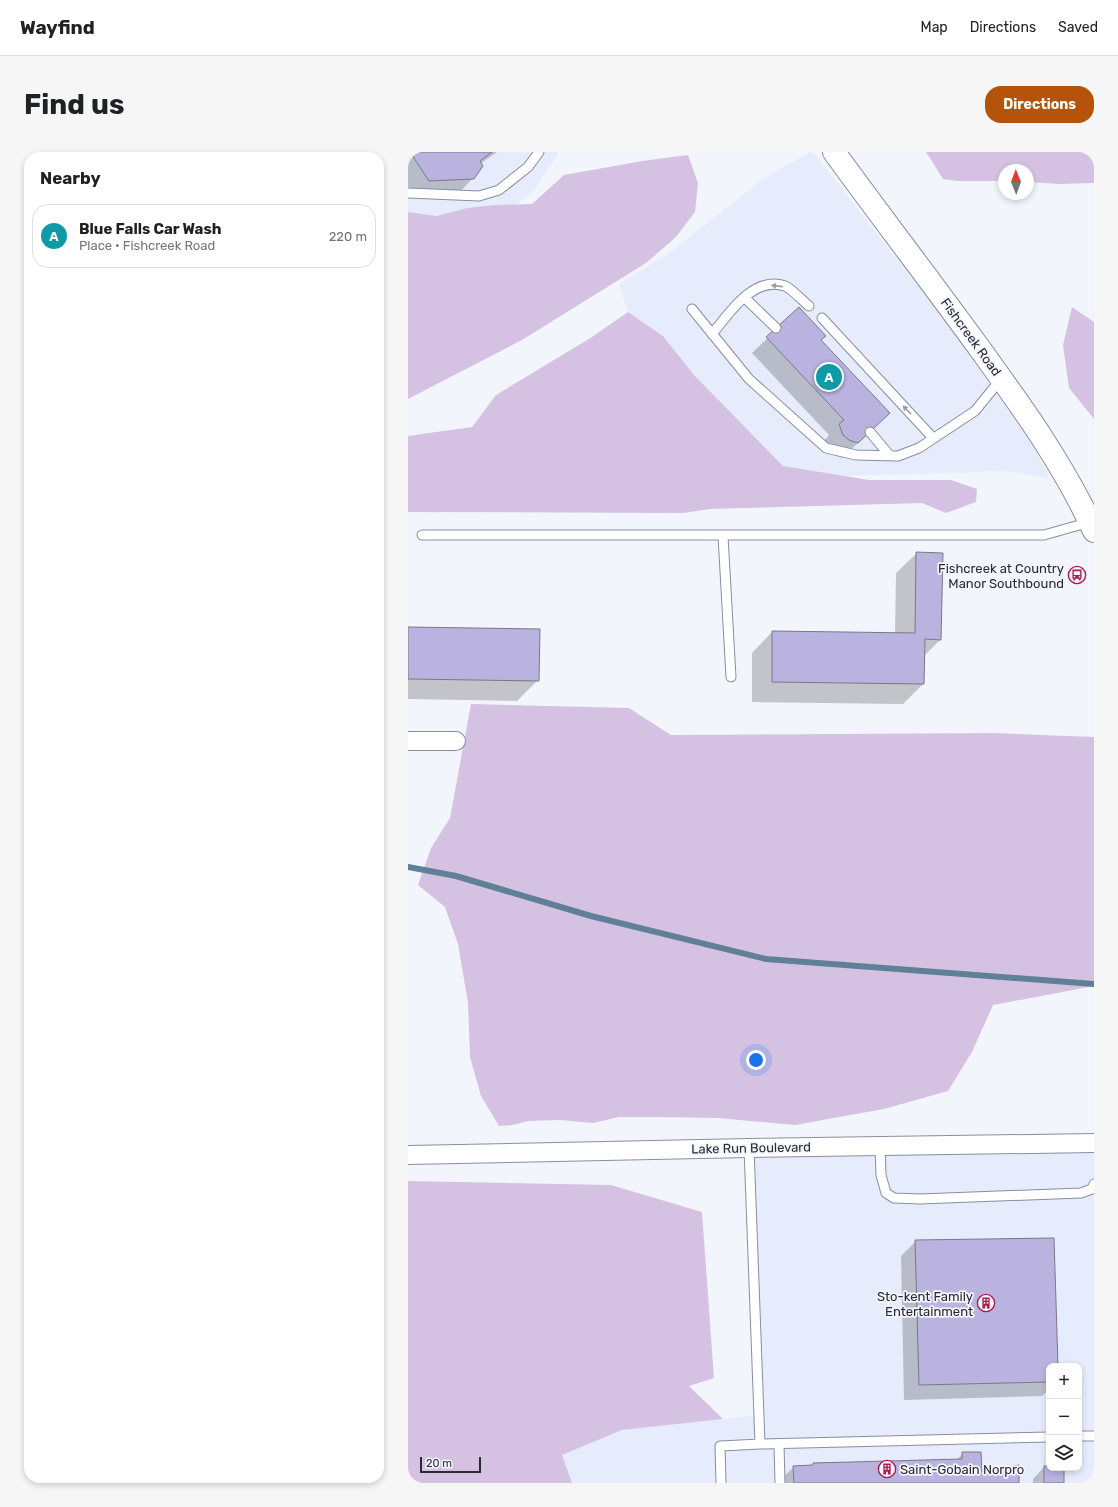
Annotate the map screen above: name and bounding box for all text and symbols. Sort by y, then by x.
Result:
text: Wayfind [20,16,95,39]
text: Map [921,19,948,36]
text: Directions [970,19,1036,36]
text: Saved [1058,19,1098,36]
button: Directions [985,86,1094,123]
text: Find us [24,88,124,121]
north arrow [998,164,1034,200]
text: Nearby [40,168,101,188]
text: Blue Falls Car Wash [79,220,222,238]
text: A [49,229,59,244]
text: 220 m [329,229,367,244]
text: Place · Fishcreek Road [79,238,215,253]
one-way arrow [771,282,784,289]
street label: Fishcreek Road [938,295,1004,379]
pin: A [816,362,842,392]
one-way arrow [902,405,911,415]
place label: Fishcreek at Country Manor Southbound [938,561,1064,591]
bus stop icon: Fishcreek at Country Manor Southbound [1067,565,1087,585]
your location [746,1050,766,1070]
street label: Lake Run Boulevard [691,1139,811,1157]
place label: Sto-kent Family Entertainment [877,1289,973,1319]
building icon: Sto-kent Family Entertainment [976,1293,996,1313]
map controls [1046,1363,1082,1471]
button: + [1046,1363,1082,1399]
button: − [1046,1399,1082,1435]
button: layers [1046,1435,1082,1471]
scale bar [420,1455,481,1474]
text: 20 m [426,1457,452,1470]
building icon: Saint-Gobain Norpro [877,1459,897,1479]
place label: Saint-Gobain Norpro [900,1462,1024,1477]

